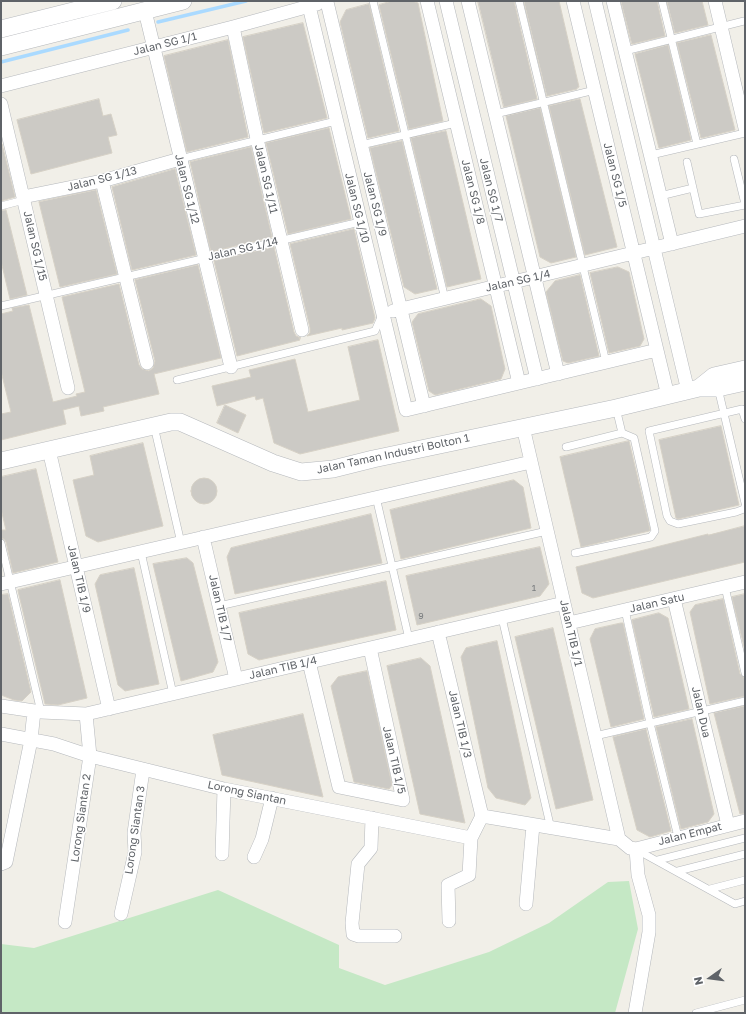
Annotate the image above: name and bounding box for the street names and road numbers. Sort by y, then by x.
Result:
street label: Jalan SG 1/1 [132,30,198,58]
street label: Jalan SG 1/5 [601,141,629,209]
street label: Jalan SG 1/11 [252,143,280,215]
street label: Jalan SG 1/12 [172,153,202,225]
street label: Jalan SG 1/7 [477,157,505,223]
street label: Jalan SG 1/8 [459,158,487,226]
street label: Jalan SG 1/13 [66,164,138,194]
street label: Jalan SG 1/9 [361,170,389,238]
street label: Jalan SG 1/10 [342,172,372,244]
street label: Jalan SG 1/15 [21,210,49,282]
street label: Jalan SG 1/14 [207,234,279,264]
street label: Jalan SG 1/4 [484,267,552,295]
street label: Jalan Taman Industri Bolton 1 [315,431,471,477]
street label: Jalan TIB 1/9 [65,544,93,614]
street label: Jalan TIB 1/7 [206,573,234,643]
street label: Jalan Satu [628,590,686,616]
street label: Jalan TIB 1/1 [557,598,585,668]
street label: Jalan TIB 1/4 [248,654,318,682]
street label: Jalan Dua [689,685,713,739]
street label: Jalan TIB 1/3 [446,689,474,759]
street label: Jalan TIB 1/5 [380,725,408,795]
street label: Lorong Siantan 2 [68,773,94,863]
street label: Lorong Siantan [206,778,288,808]
street label: Lorong Siantan 3 [122,785,148,875]
street label: Jalan Empat [657,820,723,848]

